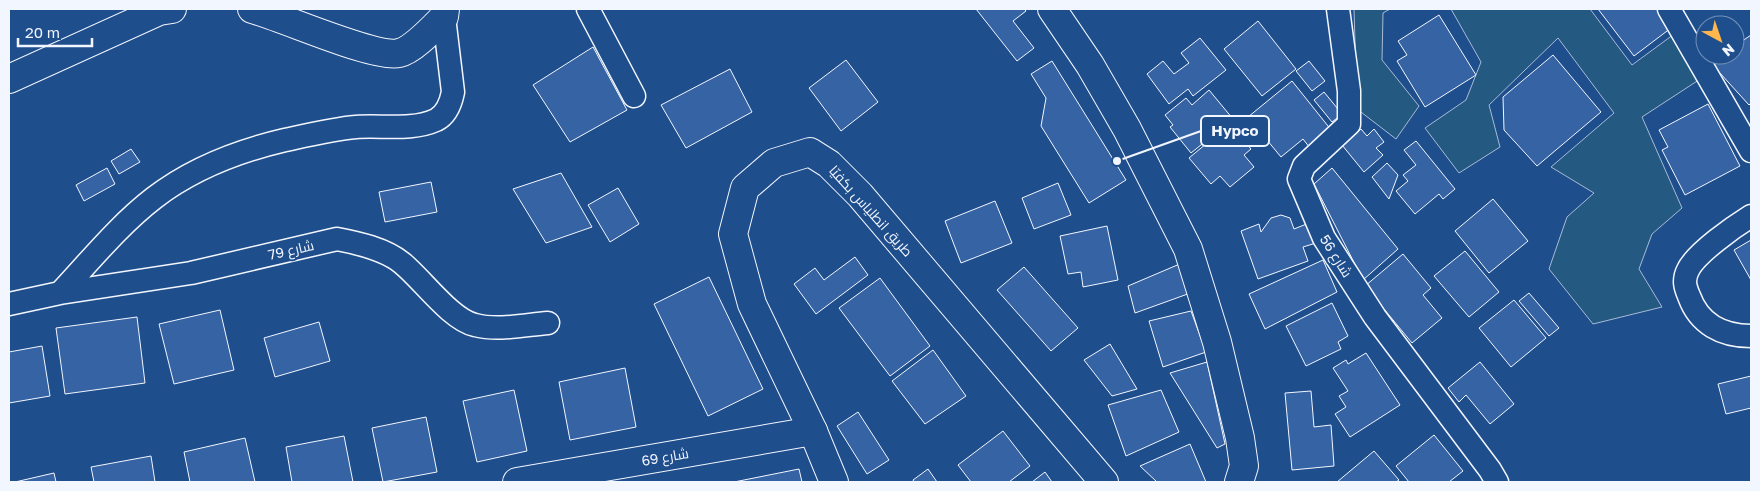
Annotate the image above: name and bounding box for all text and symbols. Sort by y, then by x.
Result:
scale bar [18,15,91,47]
north arrow [1695,15,1745,65]
text: 20 m [25,23,60,41]
text: N [1719,40,1738,60]
callout: Hypco [1201,116,1269,146]
text: Hypco [1211,121,1259,139]
street label: طريق انطلياس بكفيّا [825,162,917,260]
street label: شارع 56 [1316,231,1356,281]
street label: شارع 79 [266,236,316,264]
street label: شارع 69 [640,444,690,470]

